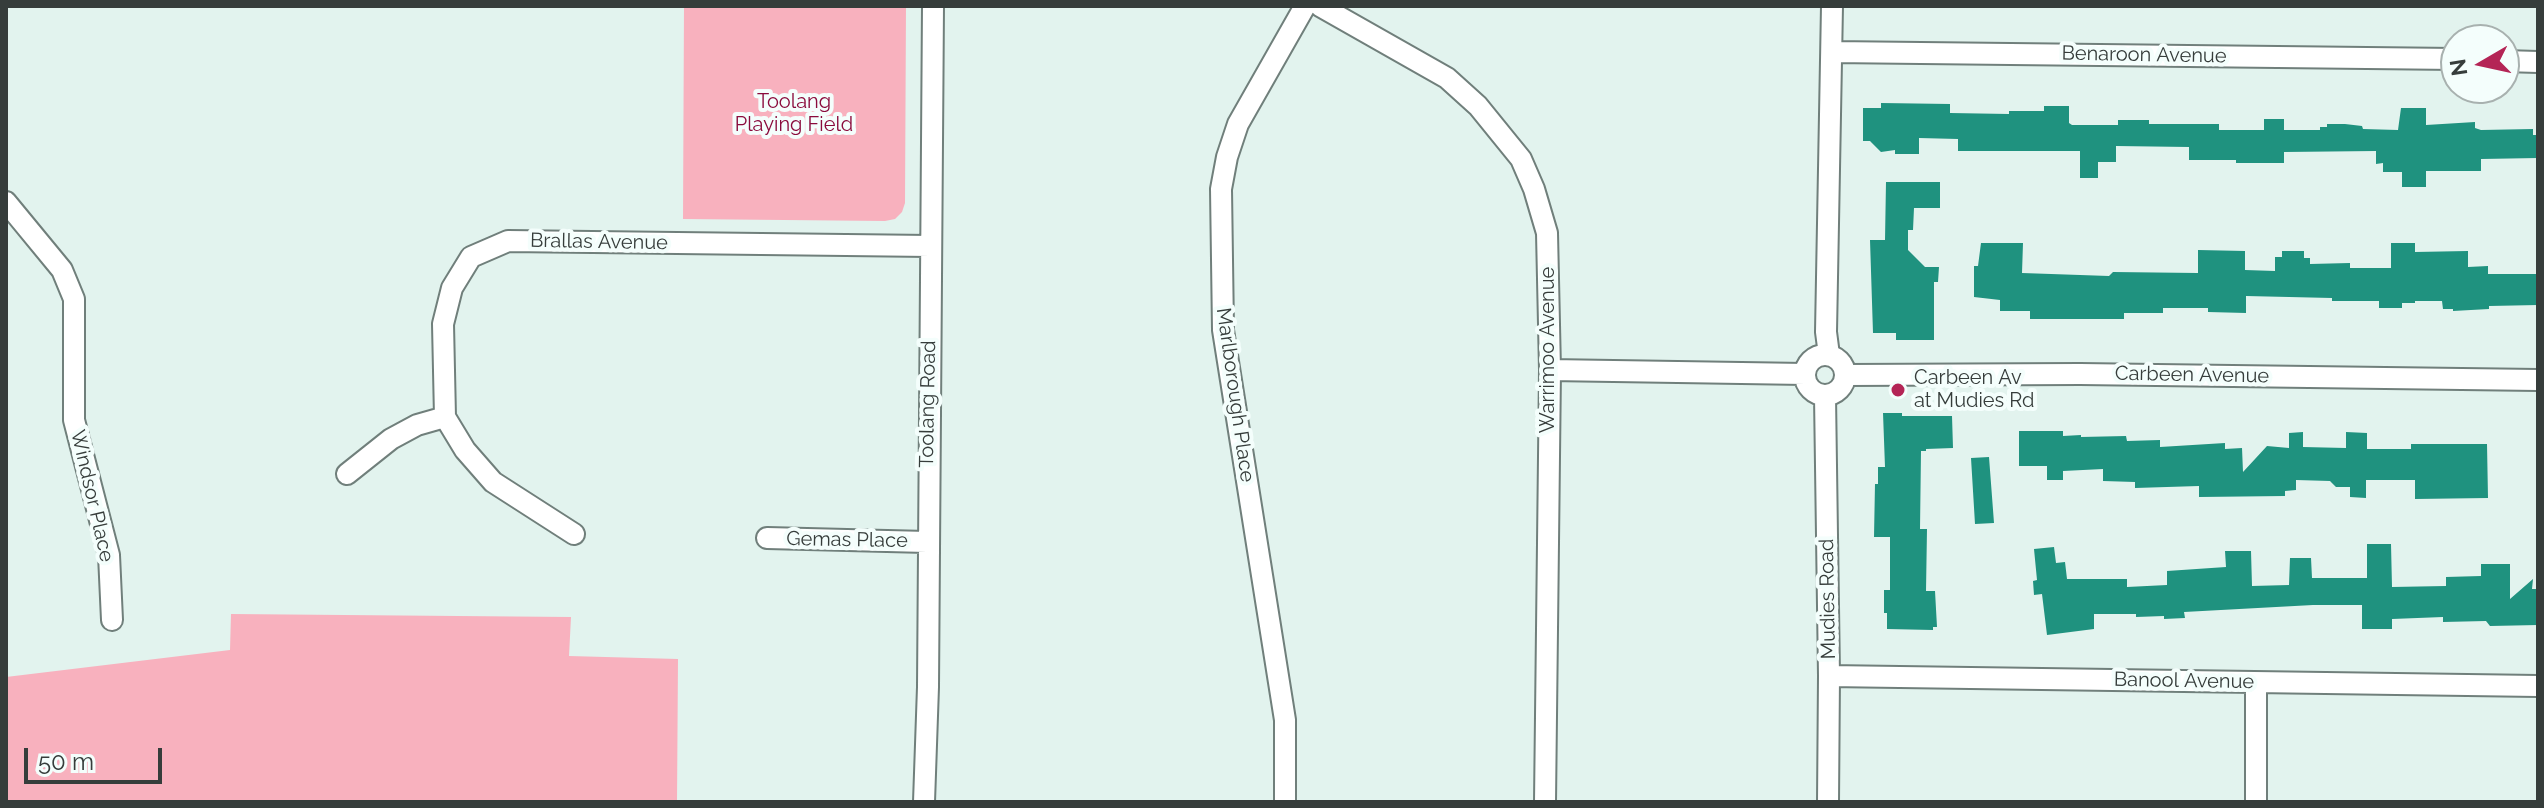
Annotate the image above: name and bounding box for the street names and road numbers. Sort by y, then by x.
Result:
street label: Benaroon Avenue [2061,42,2227,68]
street label: Brallas Avenue [530,229,668,255]
street label: Warrimoo Avenue [1536,267,1560,433]
street label: Marlborough Place [1211,306,1259,484]
street label: Toolang Road [915,340,941,468]
street label: Carbeen Avenue [2115,362,2269,388]
street label: Windsor Place [65,428,119,564]
street label: Gemas Place [786,527,908,553]
street label: Mudies Road [1815,538,1841,660]
street label: Banool Avenue [2114,668,2254,694]

